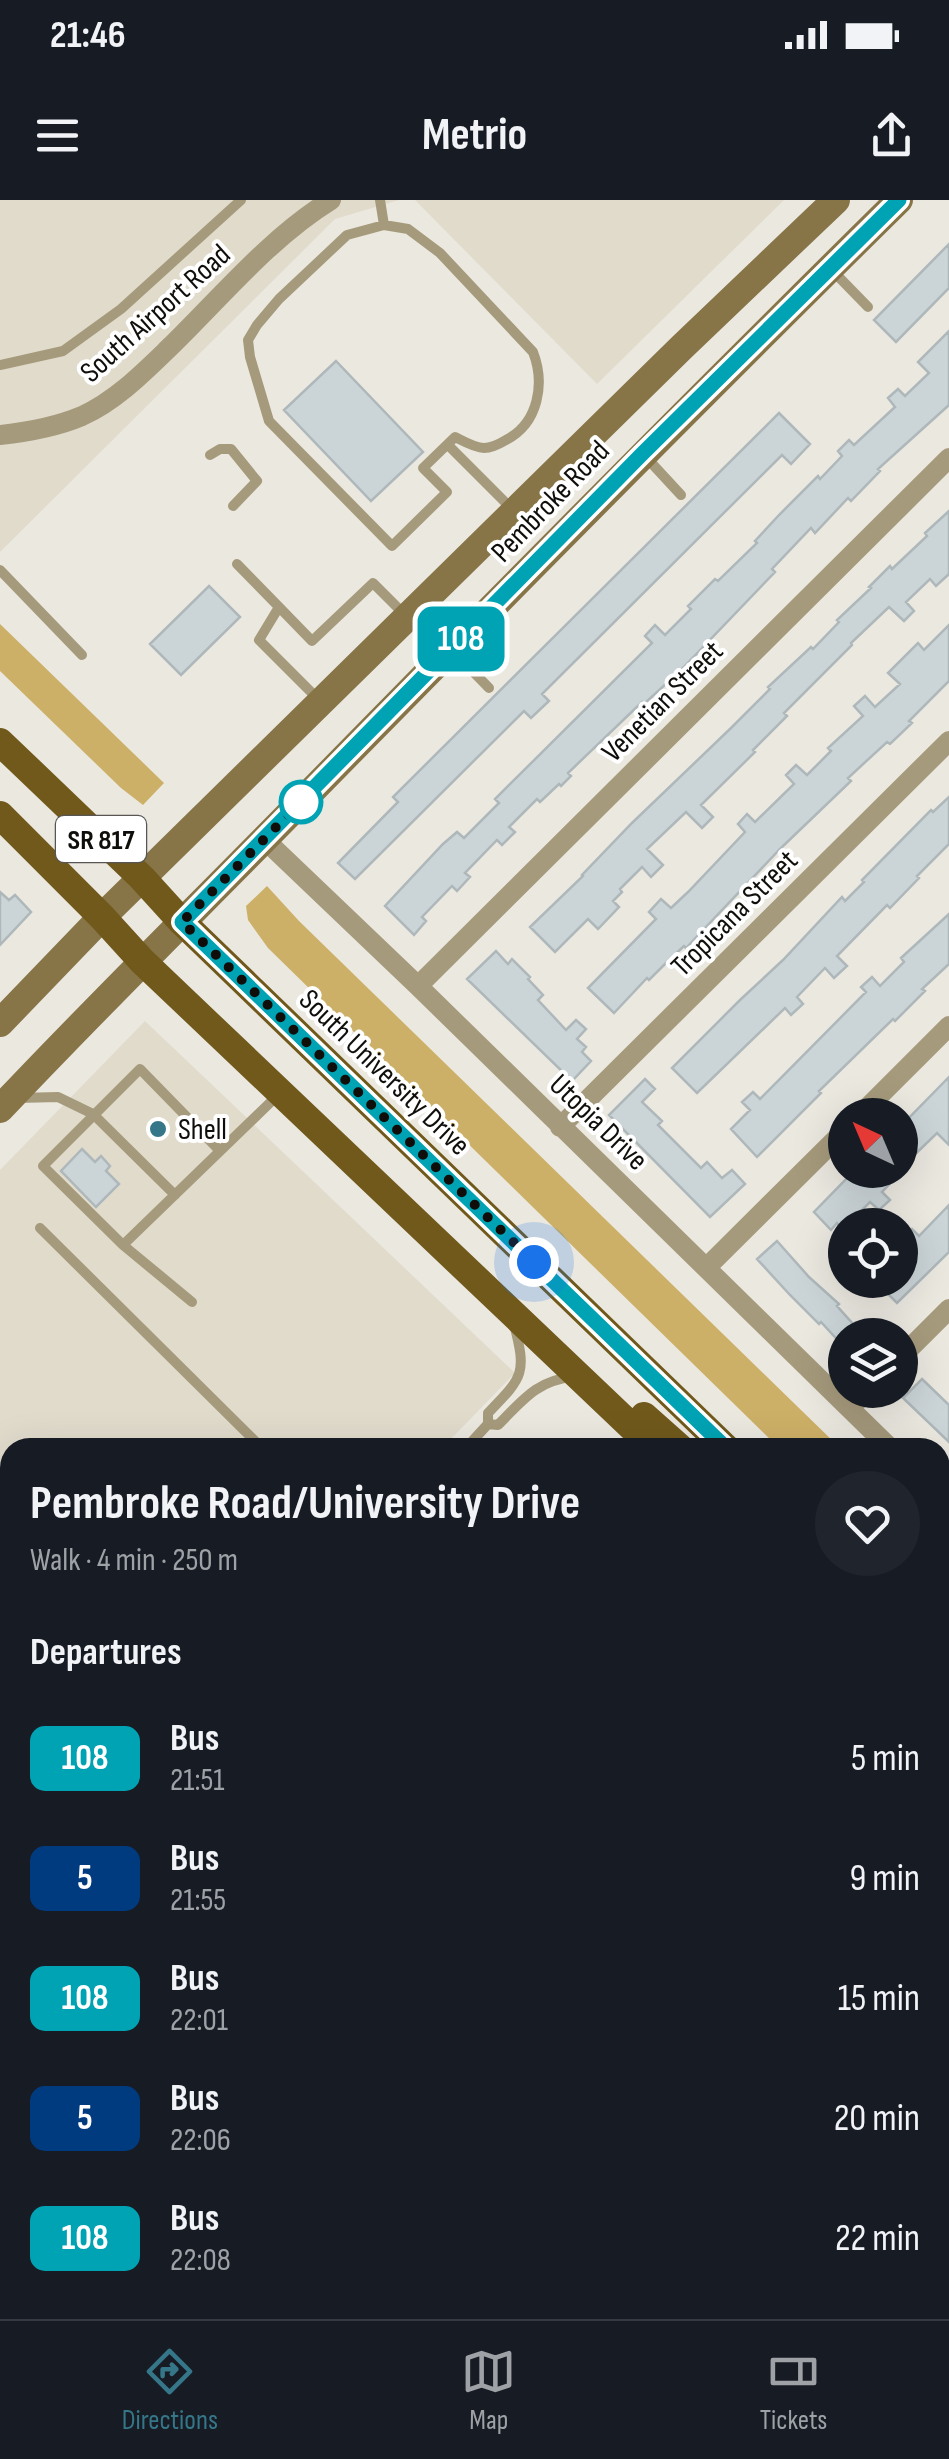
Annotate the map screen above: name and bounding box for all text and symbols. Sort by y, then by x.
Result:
text: 21:46 [50,13,126,58]
icon: menu [30,108,85,163]
text: Metrio [422,108,527,163]
icon: share [864,108,919,163]
street label: South Airport Road [73,237,238,390]
street label: Pembroke Road [484,434,617,570]
line badge: 108 [404,606,518,672]
text: 108 [438,618,484,661]
street label: Venetian Street [595,634,731,770]
unlabelled marker [280,781,322,823]
road number: SR 817 [56,816,146,862]
street label: Tropicana Street [664,843,805,984]
street label: South University Drive [291,982,477,1163]
street label: Utopia Drive [542,1067,655,1178]
north arrow [828,1098,918,1188]
map controls [828,1098,918,1408]
place label: Shell [178,1112,227,1148]
marker: Shell [147,1118,169,1140]
button: locate [828,1208,918,1298]
your location [509,1237,559,1287]
button: layers [828,1318,918,1408]
button: heart [815,1471,920,1576]
text: Pembroke Road/University Drive [30,1475,580,1532]
text: Walk · 4 min · 250 m [30,1541,238,1580]
text: Departures [30,1630,182,1675]
text: Bus [170,1716,219,1761]
text: 5 min [851,1736,920,1781]
text: 108 [62,1737,108,1780]
text: 21:51 [170,1761,225,1800]
text: Bus [170,1836,219,1881]
text: 9 min [849,1856,920,1901]
text: 5 [77,1857,93,1900]
text: 21:55 [170,1881,226,1920]
text: Bus [170,1956,219,2001]
text: 15 min [838,1976,920,2021]
text: 108 [62,1977,108,2020]
text: 22:01 [170,2001,228,2040]
text: Bus [170,2076,219,2121]
text: 20 min [834,2096,920,2141]
text: 5 [77,2097,93,2140]
text: 22:06 [170,2121,231,2160]
text: Bus [170,2196,219,2241]
text: 22 min [835,2216,920,2261]
text: 108 [62,2217,108,2260]
text: 22:08 [170,2241,231,2280]
tab: Directions [122,2344,218,2437]
tab: Map [461,2344,516,2437]
tab: Tickets [760,2344,827,2437]

